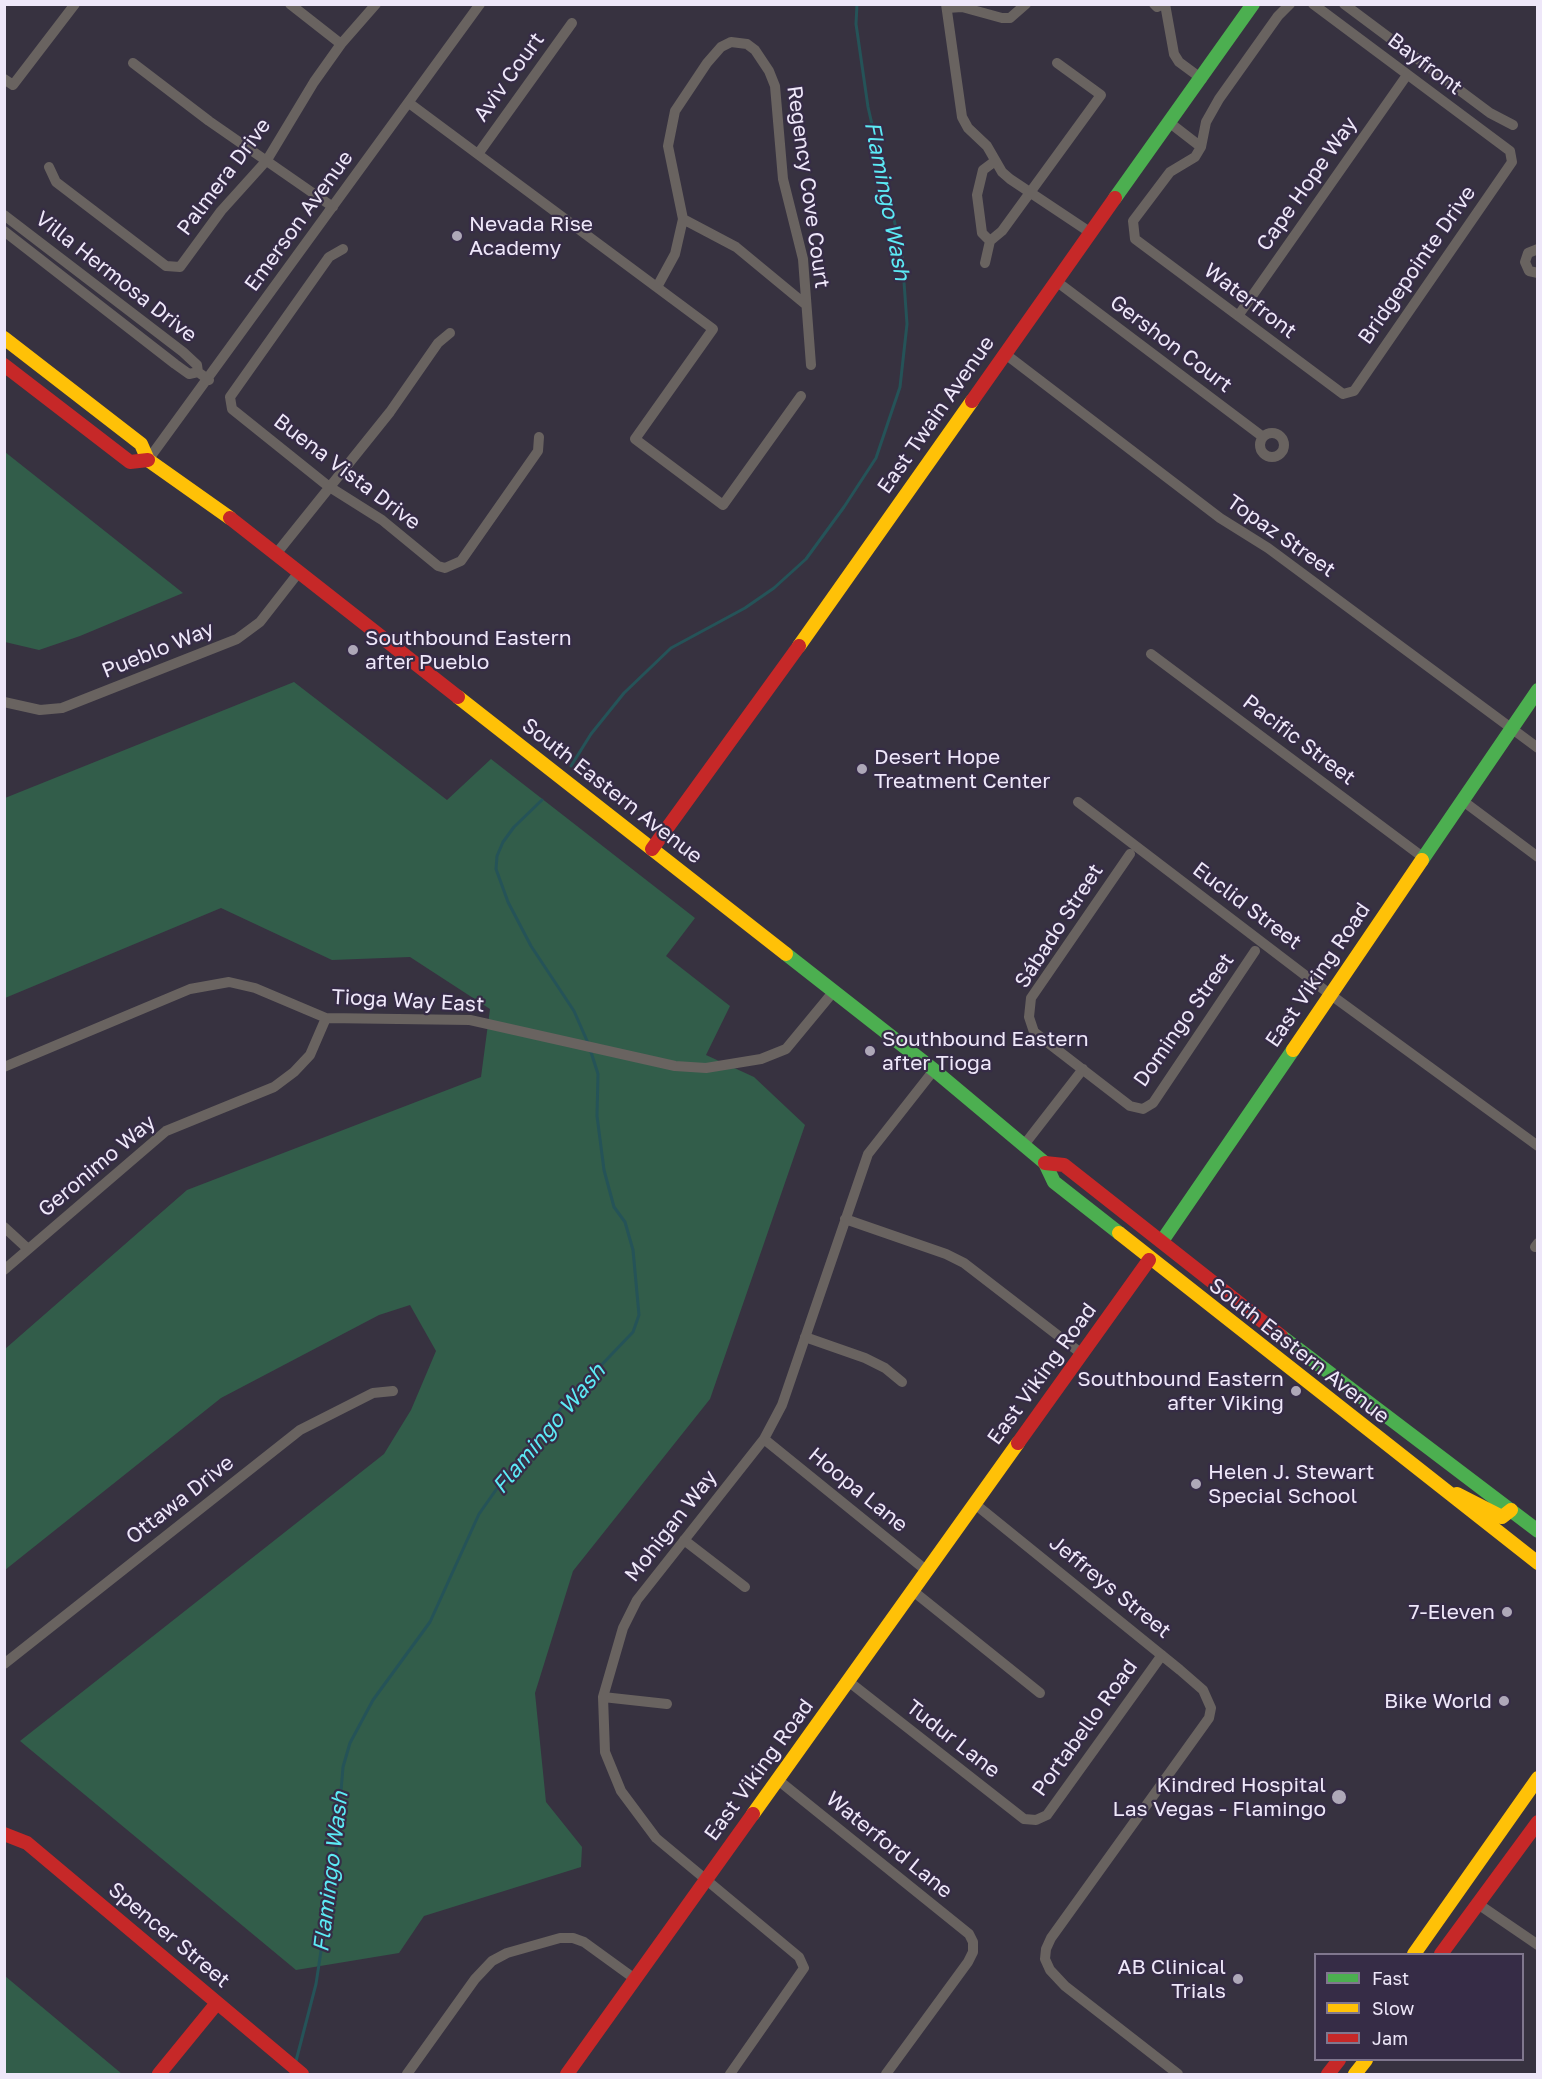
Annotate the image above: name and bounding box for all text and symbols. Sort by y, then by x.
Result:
street label: Aviv Court [468,28,550,126]
street label: Bayfront [1383,28,1467,100]
street label: Regency Cove Court [781,84,835,290]
street label: Cape Hope Way [1251,112,1363,256]
street label: Palmera Drive [172,114,276,240]
water label: Flamingo Wash [859,119,915,283]
street label: Emerson Avenue [239,146,359,296]
street label: Bridgepointe Drive [1353,181,1481,349]
street label: Villa Hermosa Drive [30,206,202,348]
place label: Nevada Rise Academy [469,211,593,261]
marker: Nevada Rise Academy [450,229,464,243]
street label: Waterfront [1199,258,1301,344]
street label: Gershon Court [1105,290,1237,398]
street label: East Twain Avenue [872,331,1000,499]
street label: Buena Vista Drive [269,409,425,535]
street label: Topaz Street [1222,489,1340,583]
street label: Pueblo Way [98,616,218,684]
place label: Southbound Eastern after Pueblo [365,625,572,675]
marker: Southbound Eastern after Pueblo [346,643,360,657]
street label: Pacific Street [1238,689,1360,791]
street label: South Eastern Avenue [517,713,707,869]
place label: Desert Hope Treatment Center [874,744,1050,794]
marker: Desert Hope Treatment Center [855,762,869,776]
street label: Euclid Street [1188,857,1306,955]
street label: Sábado Street [1009,859,1109,993]
street label: East Viking Road [1260,898,1376,1052]
street label: Domingo Street [1129,948,1239,1092]
street label: Tioga Way East [331,984,485,1018]
place label: Southbound Eastern after Tioga [882,1026,1089,1076]
marker: Southbound Eastern after Tioga [863,1044,877,1058]
street label: Geronimo Way [33,1110,161,1222]
street label: South Eastern Avenue [1204,1273,1394,1429]
street label: East Viking Road [982,1298,1102,1450]
water label: Flamingo Wash [487,1359,611,1499]
place label: Southbound Eastern after Viking [1077,1366,1284,1416]
marker: Southbound Eastern after Viking [1289,1384,1303,1398]
street label: Hoopa Lane [803,1442,913,1538]
street label: Ottawa Drive [121,1450,239,1550]
place label: Helen J. Stewart Special School [1208,1459,1374,1509]
street label: Mohigan Way [620,1465,722,1587]
marker: Helen J. Stewart Special School [1189,1477,1203,1491]
street label: Jeffreys Street [1044,1530,1176,1644]
place label: 7-Eleven [1408,1599,1495,1625]
marker: 7-Eleven [1500,1605,1514,1619]
street label: Portabello Road [1027,1655,1143,1801]
place label: Bike World [1384,1688,1492,1714]
street label: East Viking Road [699,1694,819,1846]
marker: Bike World [1497,1694,1511,1708]
street label: Tudur Lane [901,1695,1005,1783]
place label: Kindred Hospital Las Vegas - Flamingo [1112,1772,1326,1822]
street label: Waterford Lane [821,1786,957,1904]
marker: Kindred Hospital Las Vegas - Flamingo [1330,1788,1348,1806]
water label: Flamingo Wash [308,1790,354,1954]
street label: Spencer Street [103,1877,235,1993]
legend [1314,1953,1524,2061]
place label: AB Clinical Trials [1117,1954,1226,2004]
text: Fast [1372,1967,1409,1989]
marker: AB Clinical Trials [1231,1972,1245,1986]
text: Slow [1372,1997,1414,2019]
text: Jam [1372,2027,1408,2049]

